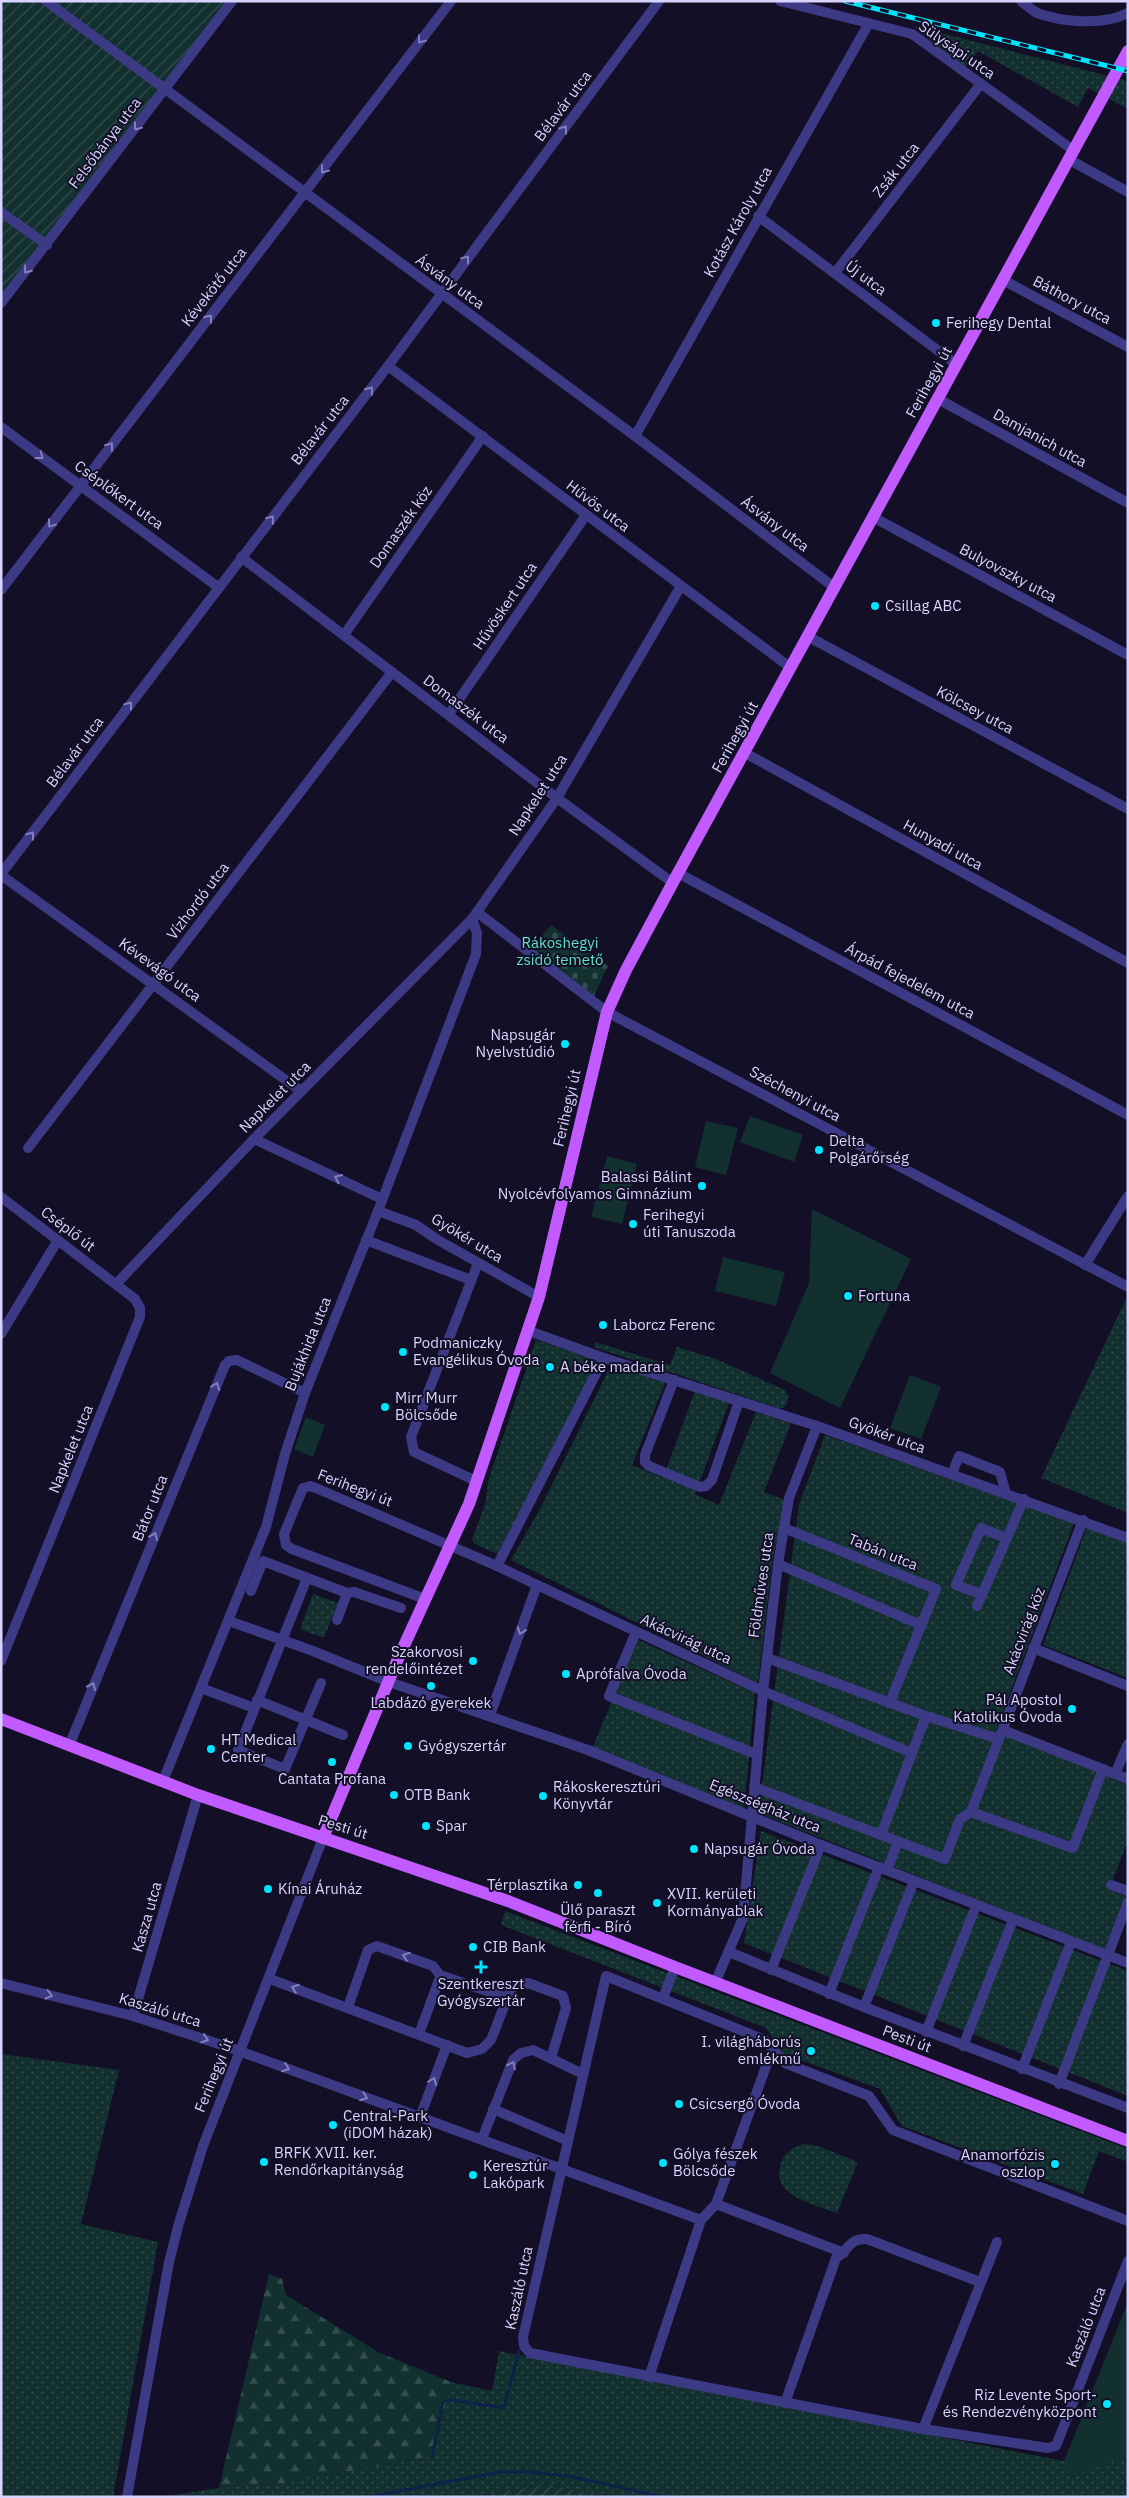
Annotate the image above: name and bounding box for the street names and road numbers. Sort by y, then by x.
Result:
street label: Sülysápi utca [915,16,999,83]
street label: Bélavár utca [530,67,595,145]
street label: Felsőbánya utca [64,93,145,192]
street label: Zsák utca [868,138,923,201]
street label: Kotász Károly utca [699,163,776,281]
street label: Kévekötő utca [177,243,250,330]
street label: Ásvány utca [412,250,489,313]
street label: Új utca [842,256,891,299]
street label: Báthory utca [1030,271,1115,328]
street label: Ferihegyi út [901,343,956,421]
street label: Bélavár utca [286,391,353,468]
street label: Damjanich utca [990,404,1090,471]
street label: Cséplőkert utca [71,456,168,533]
street label: Hűvös utca [563,475,634,536]
street label: Domaszék köz [365,482,436,572]
street label: Ásvány utca [737,492,813,555]
street label: Bulyovszky utca [956,539,1060,606]
street label: Hűvöskert utca [468,558,541,653]
street label: Domaszék utca [420,670,513,747]
street label: Kölcsey utca [933,681,1017,738]
street label: Ferihegyi út [707,698,762,776]
street label: Bélavár utca [42,713,107,791]
street label: Napkelet utca [504,750,571,839]
street label: Hunyadi utca [900,815,986,874]
street label: Vízhordó utca [162,858,233,943]
street label: Kévevágó utca [115,933,205,1006]
street label: Árpád fejedelem utca [842,938,978,1023]
street label: Napkelet utca [235,1057,314,1136]
street label: Széchenyi utca [746,1062,844,1126]
street label: Ferihegyi út [548,1067,585,1148]
street label: Cséplő út [37,1202,99,1255]
street label: Gyökér utca [428,1209,507,1266]
street label: Bujákhida utca [280,1294,335,1394]
street label: Napkelet utca [44,1402,97,1496]
street label: Gyökér utca [846,1412,928,1457]
street label: Ferihegyi út [315,1465,395,1511]
street label: Bátor utca [128,1472,171,1544]
street label: Tabán utca [846,1529,921,1574]
street label: Földműves utca [744,1531,777,1639]
street label: Akácvirág köz [998,1584,1049,1677]
street label: Akácvirág utca [638,1609,735,1668]
street label: Egészségház utca [707,1775,824,1837]
street label: Pesti út [316,1810,370,1843]
street label: Kasza utca [127,1880,166,1954]
street label: Kaszáló utca [117,1988,203,2031]
street label: Pesti út [880,2021,934,2056]
street label: Ferihegyi út [190,2035,237,2115]
street label: Kaszáló utca [500,2244,537,2331]
street label: Kaszáló utca [1061,2284,1110,2370]

